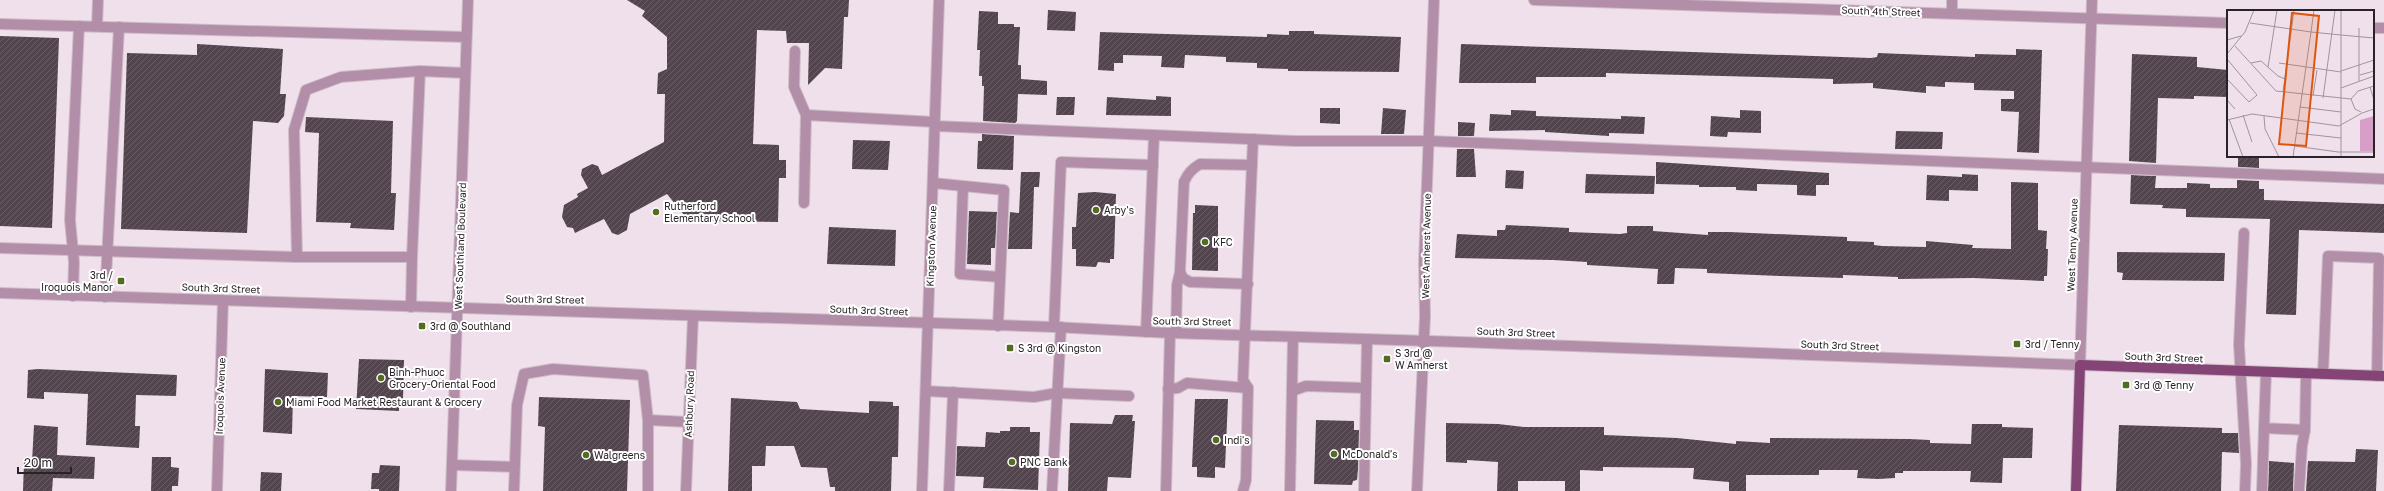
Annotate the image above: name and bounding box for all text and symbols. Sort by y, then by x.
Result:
street label: South 4th Street [1841,4,1921,18]
inset map [2227,10,2374,157]
street label: West Southland Boulevard [452,182,468,310]
street label: West Amherst Avenue [1419,193,1433,299]
street label: West Tenny Avenue [2064,198,2080,292]
place label: Rutherford Elementary School [664,200,755,224]
place label: Arby's [1104,204,1134,216]
street label: Kingston Avenue [924,205,938,287]
marker: Arby's [1091,205,1101,215]
marker: Rutherford Elementary School [651,207,661,217]
place label: KFC [1213,236,1233,248]
marker: KFC [1200,237,1210,247]
place label: 3rd / Iroquois Manor [41,269,113,293]
marker: 3rd / Iroquois Manor [116,276,126,286]
street label: South 3rd Street [181,281,261,295]
street label: South 3rd Street [505,292,585,306]
street label: South 3rd Street [829,303,909,317]
street label: South 3rd Street [1152,314,1232,328]
place label: 3rd @ Southland [430,320,511,332]
marker: 3rd @ Southland [417,321,427,331]
street label: South 3rd Street [1476,325,1556,339]
street label: South 3rd Street [1800,338,1880,352]
place label: 3rd / Tenny [2025,338,2080,350]
marker: 3rd / Tenny [2012,339,2022,349]
place label: S 3rd @ Kingston [1018,342,1101,354]
marker: S 3rd @ Kingston [1005,343,1015,353]
place label: S 3rd @ W Amherst [1395,347,1448,371]
street label: South 3rd Street [2124,350,2204,364]
marker: S 3rd @ W Amherst [1382,354,1392,364]
street label: Iroquois Avenue [213,357,227,435]
place label: Binh-Phuoc Grocery-Oriental Food [389,366,496,390]
street label: Ashbury Road [682,370,696,438]
marker: Binh-Phuoc Grocery-Oriental Food [376,373,386,383]
place label: 3rd @ Tenny [2134,379,2194,391]
marker: 3rd @ Tenny [2121,380,2131,390]
place label: Miami Food Market Restaurant & Grocery [286,396,482,408]
marker: Miami Food Market Restaurant & Grocery [273,397,283,407]
place label: Indi's [1224,434,1250,446]
marker: Indi's [1211,435,1221,445]
place label: McDonald's [1342,448,1398,460]
scale bar [18,449,71,475]
place label: Walgreens [594,449,645,461]
marker: McDonald's [1329,449,1339,459]
marker: Walgreens [581,450,591,460]
text: 20 m [24,455,52,470]
place label: PNC Bank [1020,456,1068,468]
marker: PNC Bank [1007,457,1017,467]

